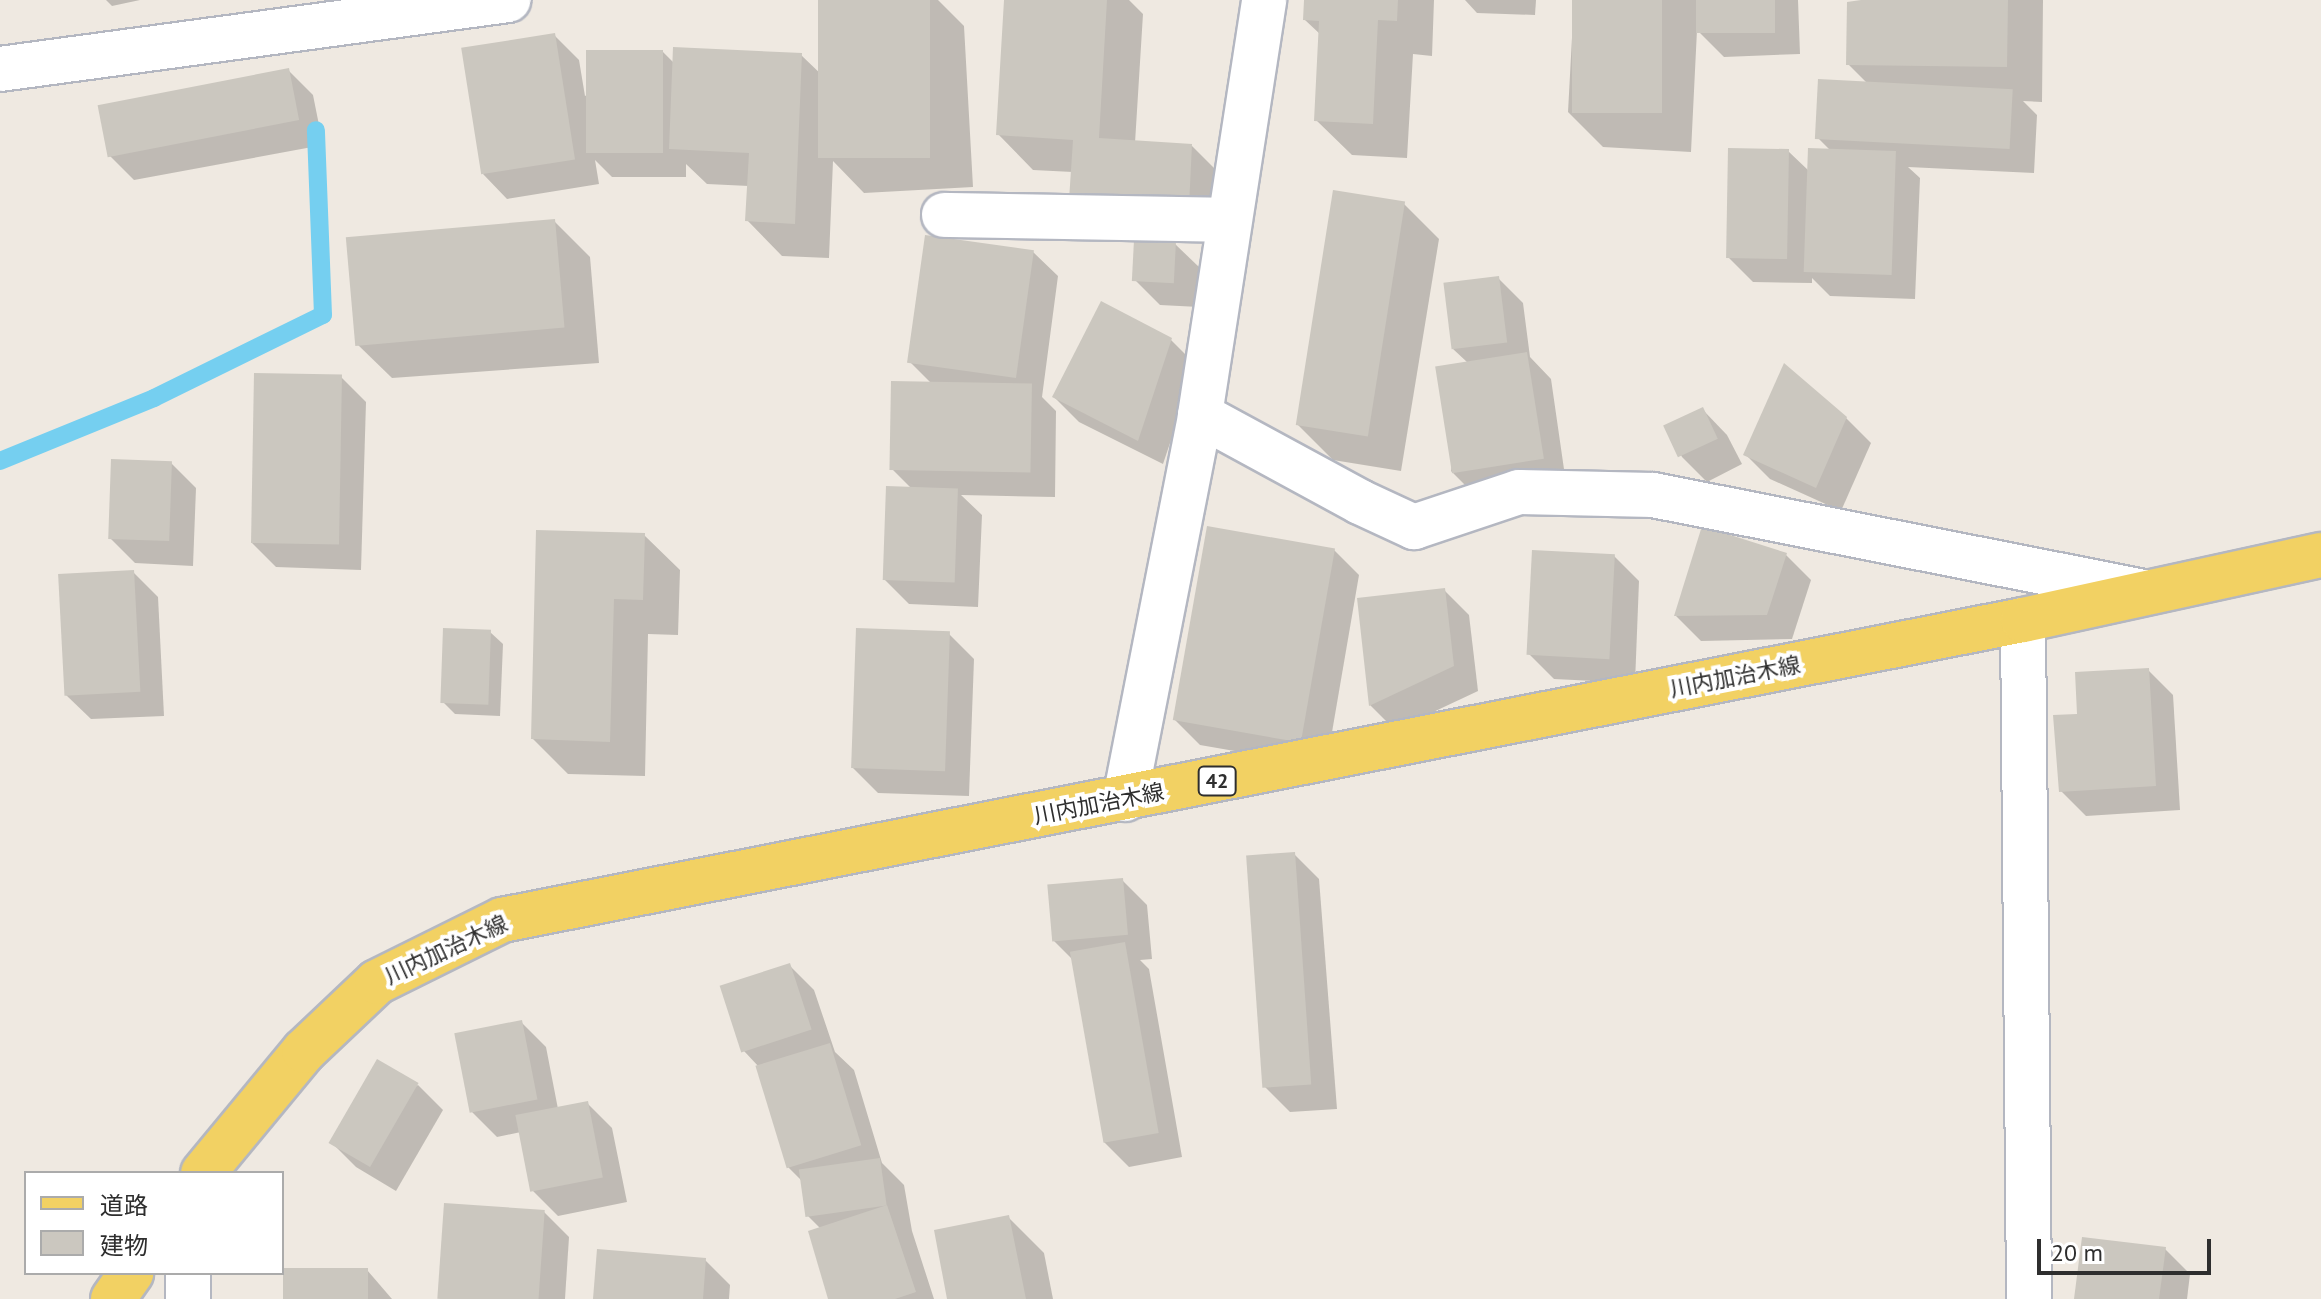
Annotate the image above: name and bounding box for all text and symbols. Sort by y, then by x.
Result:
street label: 川内加治木線 [1668,651,1802,703]
road number: 42 [1197,765,1237,797]
street label: 川内加治木線 [1032,778,1166,830]
street label: 川内加治木線 [381,910,511,990]
legend [24,1171,284,1275]
text: 道路 [100,1190,148,1221]
scale bar [2041,1223,2215,1273]
text: 建物 [100,1230,148,1261]
text: 20 m [2051,1237,2103,1268]

